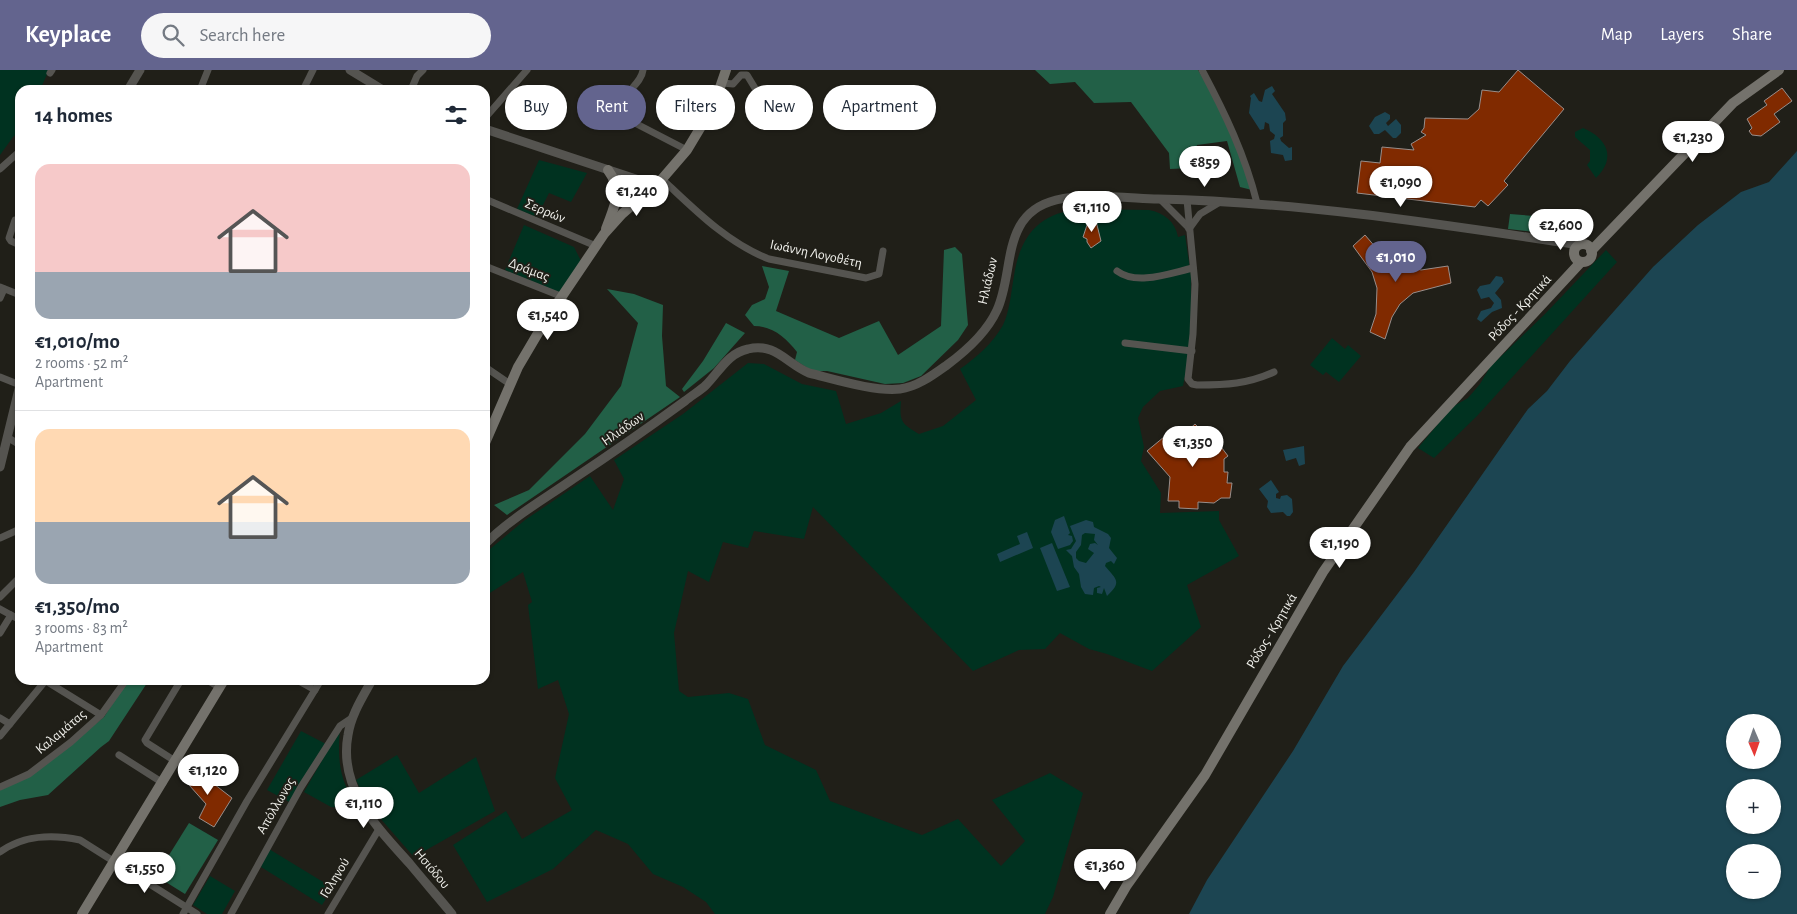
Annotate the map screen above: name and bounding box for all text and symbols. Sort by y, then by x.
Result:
search box [141,13,491,58]
icon: search [159,21,187,49]
text: Keyplace [25,23,111,47]
text: Search here [199,26,285,45]
text: Map [1601,26,1632,44]
text: Layers [1660,26,1704,44]
text: Share [1732,26,1772,44]
chip: Buy [505,85,567,130]
chip: Rent [577,85,646,130]
chip: Filters [656,85,735,130]
chip: New [745,85,813,130]
chip: Apartment [823,85,936,130]
icon: filters [442,101,470,129]
text: 14 homes [35,105,113,126]
pin: €1,230 [1652,121,1734,163]
text: €1,230 [1673,129,1713,145]
pin: €859 [1175,146,1235,188]
text: €859 [1190,154,1220,170]
pin: €1,090 [1360,166,1442,208]
pin: €1,240 [596,174,678,217]
text: €1,090 [1380,174,1422,190]
text: €1,240 [617,183,657,199]
pin: €1,110 [1051,190,1133,233]
icon: home [208,196,298,286]
street label: Σερρών [523,196,567,226]
text: €1,110 [1074,199,1110,215]
pin: €2,600 [1520,208,1602,251]
text: €2,600 [1539,217,1583,233]
street label: Ιωάννη Λογοθέτη [769,237,863,271]
pin: €1,010 [1355,240,1437,283]
text: €1,010 [1376,249,1416,265]
street label: Δράμας [507,256,552,284]
street label: Ηλιάδων [976,256,1000,306]
street label: Ρόδος - Κρητικά [1486,272,1554,344]
pin: €1,540 [507,298,589,341]
text: €1,540 [528,307,568,323]
text: €1,010/mo [35,331,120,352]
text: 2 rooms · 52 m² [35,355,128,371]
text: Apartment [35,374,103,390]
street label: Ηλιάδων [599,409,647,449]
pin: €1,350 [1152,426,1234,468]
text: €1,350 [1173,434,1213,450]
icon: home [208,462,298,552]
pin: €1,190 [1299,526,1381,569]
text: €1,190 [1321,535,1359,551]
street label: Ρόδος - Κρητικά [1244,591,1300,671]
text: €1,350/mo [35,596,120,617]
text: 3 rooms · 83 m² [35,620,128,636]
text: Apartment [35,639,103,655]
street label: Καλαμάτας [33,707,89,757]
north arrow [1726,714,1781,769]
map controls [1726,714,1781,899]
pin: €1,120 [167,754,249,796]
text: €1,120 [189,762,227,778]
street label: Απόλλωνος [254,775,298,837]
button: + [1726,779,1781,834]
pin: €1,110 [323,786,405,829]
text: €1,110 [346,795,382,811]
button: − [1726,844,1781,899]
street label: Ησιόδου [412,847,452,891]
pin: €1,360 [1064,848,1146,891]
pin: €1,550 [104,852,186,894]
street label: Γαληνού [318,855,352,901]
text: €1,360 [1085,857,1125,873]
text: €1,550 [125,860,165,876]

